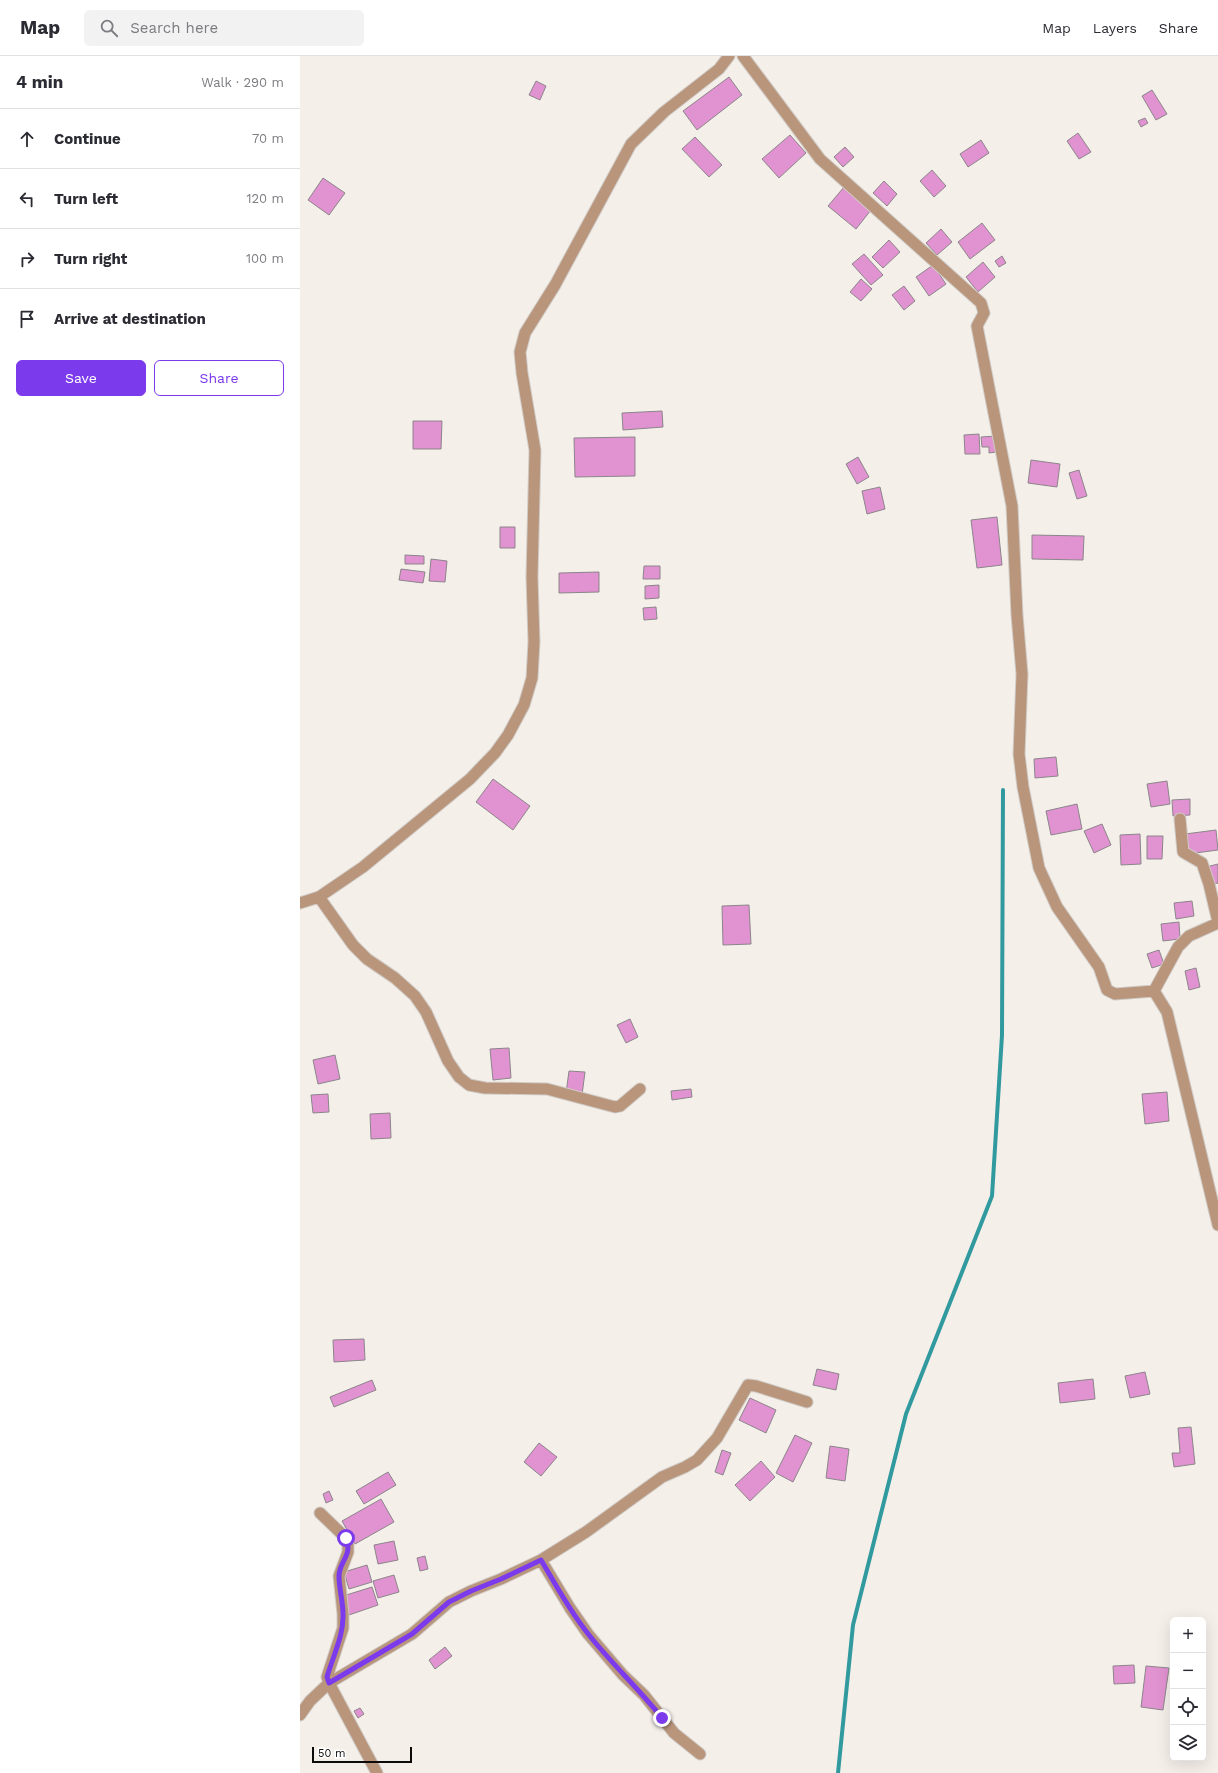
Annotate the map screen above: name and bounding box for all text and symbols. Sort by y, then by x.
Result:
search box [84,10,364,46]
text: Map [20,16,60,39]
icon: search [98,17,120,39]
text: Search here [130,19,218,37]
text: Map [1042,20,1071,36]
text: Layers [1093,20,1137,36]
text: Share [1159,20,1198,36]
text: 4 min [16,72,63,92]
text: Walk · 290 m [201,75,284,90]
icon: ahead [16,128,38,150]
text: Continue [54,130,121,148]
text: 70 m [252,131,284,146]
icon: left [16,188,38,210]
text: Turn left [54,190,118,208]
text: 120 m [246,191,284,206]
icon: right [16,248,38,270]
text: Turn right [54,250,127,268]
text: 100 m [246,251,284,266]
icon: arrive [16,308,38,330]
text: Arrive at destination [54,310,206,328]
button: Save [16,360,146,396]
button: Share [154,360,284,396]
route start [337,1529,355,1547]
map controls [1170,1617,1206,1761]
button: + [1170,1617,1206,1653]
button: − [1170,1653,1206,1689]
button: locate [1170,1689,1206,1725]
route end [653,1709,671,1727]
button: layers [1170,1725,1206,1761]
scale bar [312,1745,412,1764]
text: 50 m [318,1747,345,1760]

